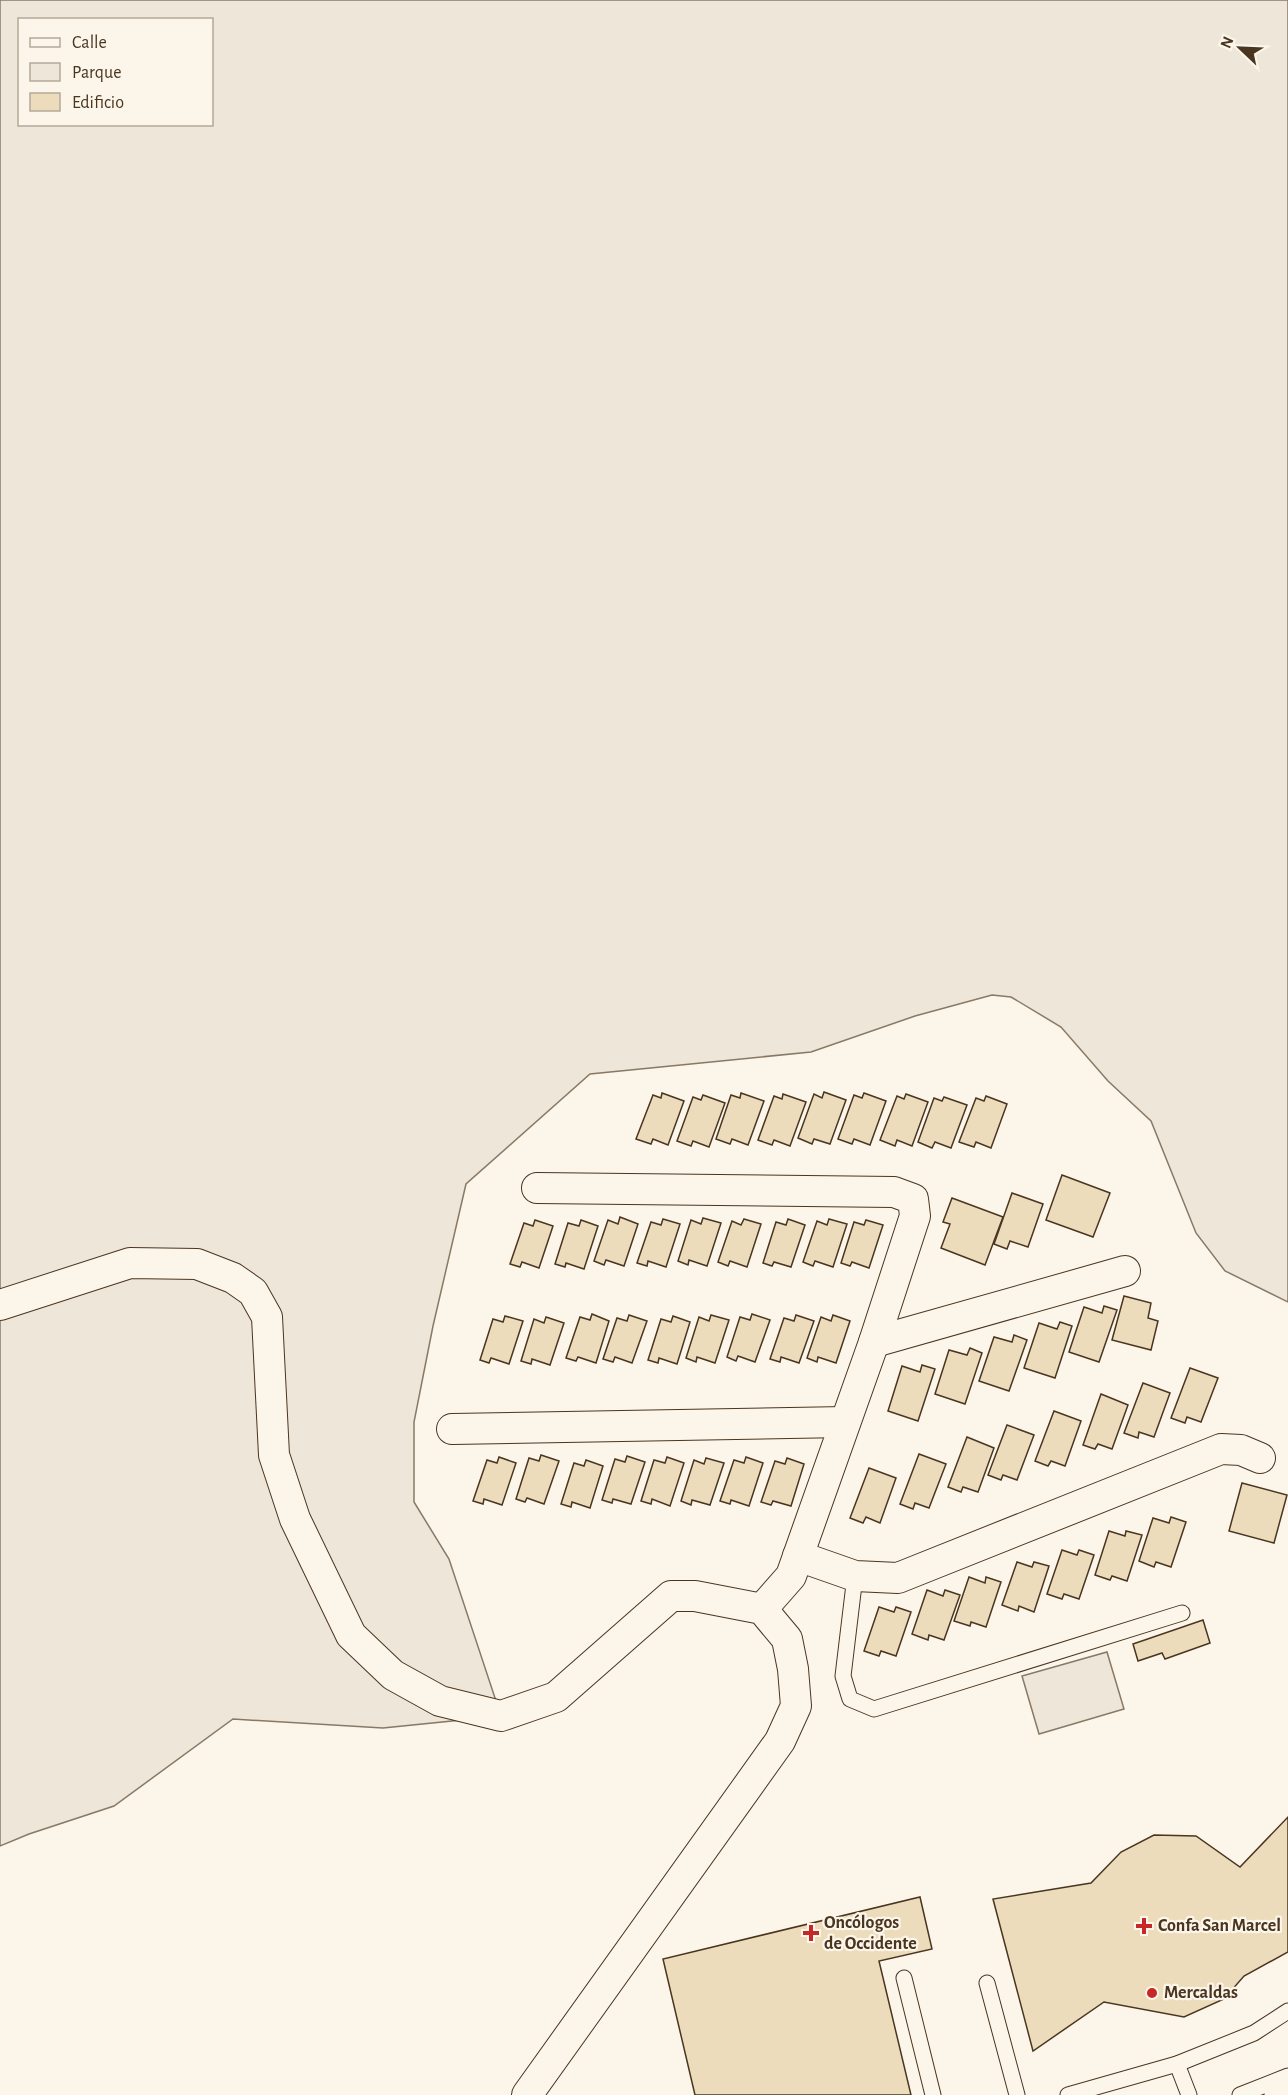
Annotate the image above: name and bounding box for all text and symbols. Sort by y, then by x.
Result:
legend [18,18,213,126]
north arrow [1210,18,1270,78]
text: Calle [72,34,107,52]
text: N [1218,34,1237,51]
text: Parque [72,64,121,82]
text: Edificio [72,94,124,112]
place label: Oncólogos de Occidente [824,1914,917,1953]
marker: Confa San Marcel [1135,1917,1153,1935]
place label: Confa San Marcel [1158,1917,1281,1935]
marker: Oncólogos de Occidente [802,1924,820,1942]
place label: Mercaldas [1164,1984,1238,2002]
marker: Mercaldas [1145,1986,1159,2000]

